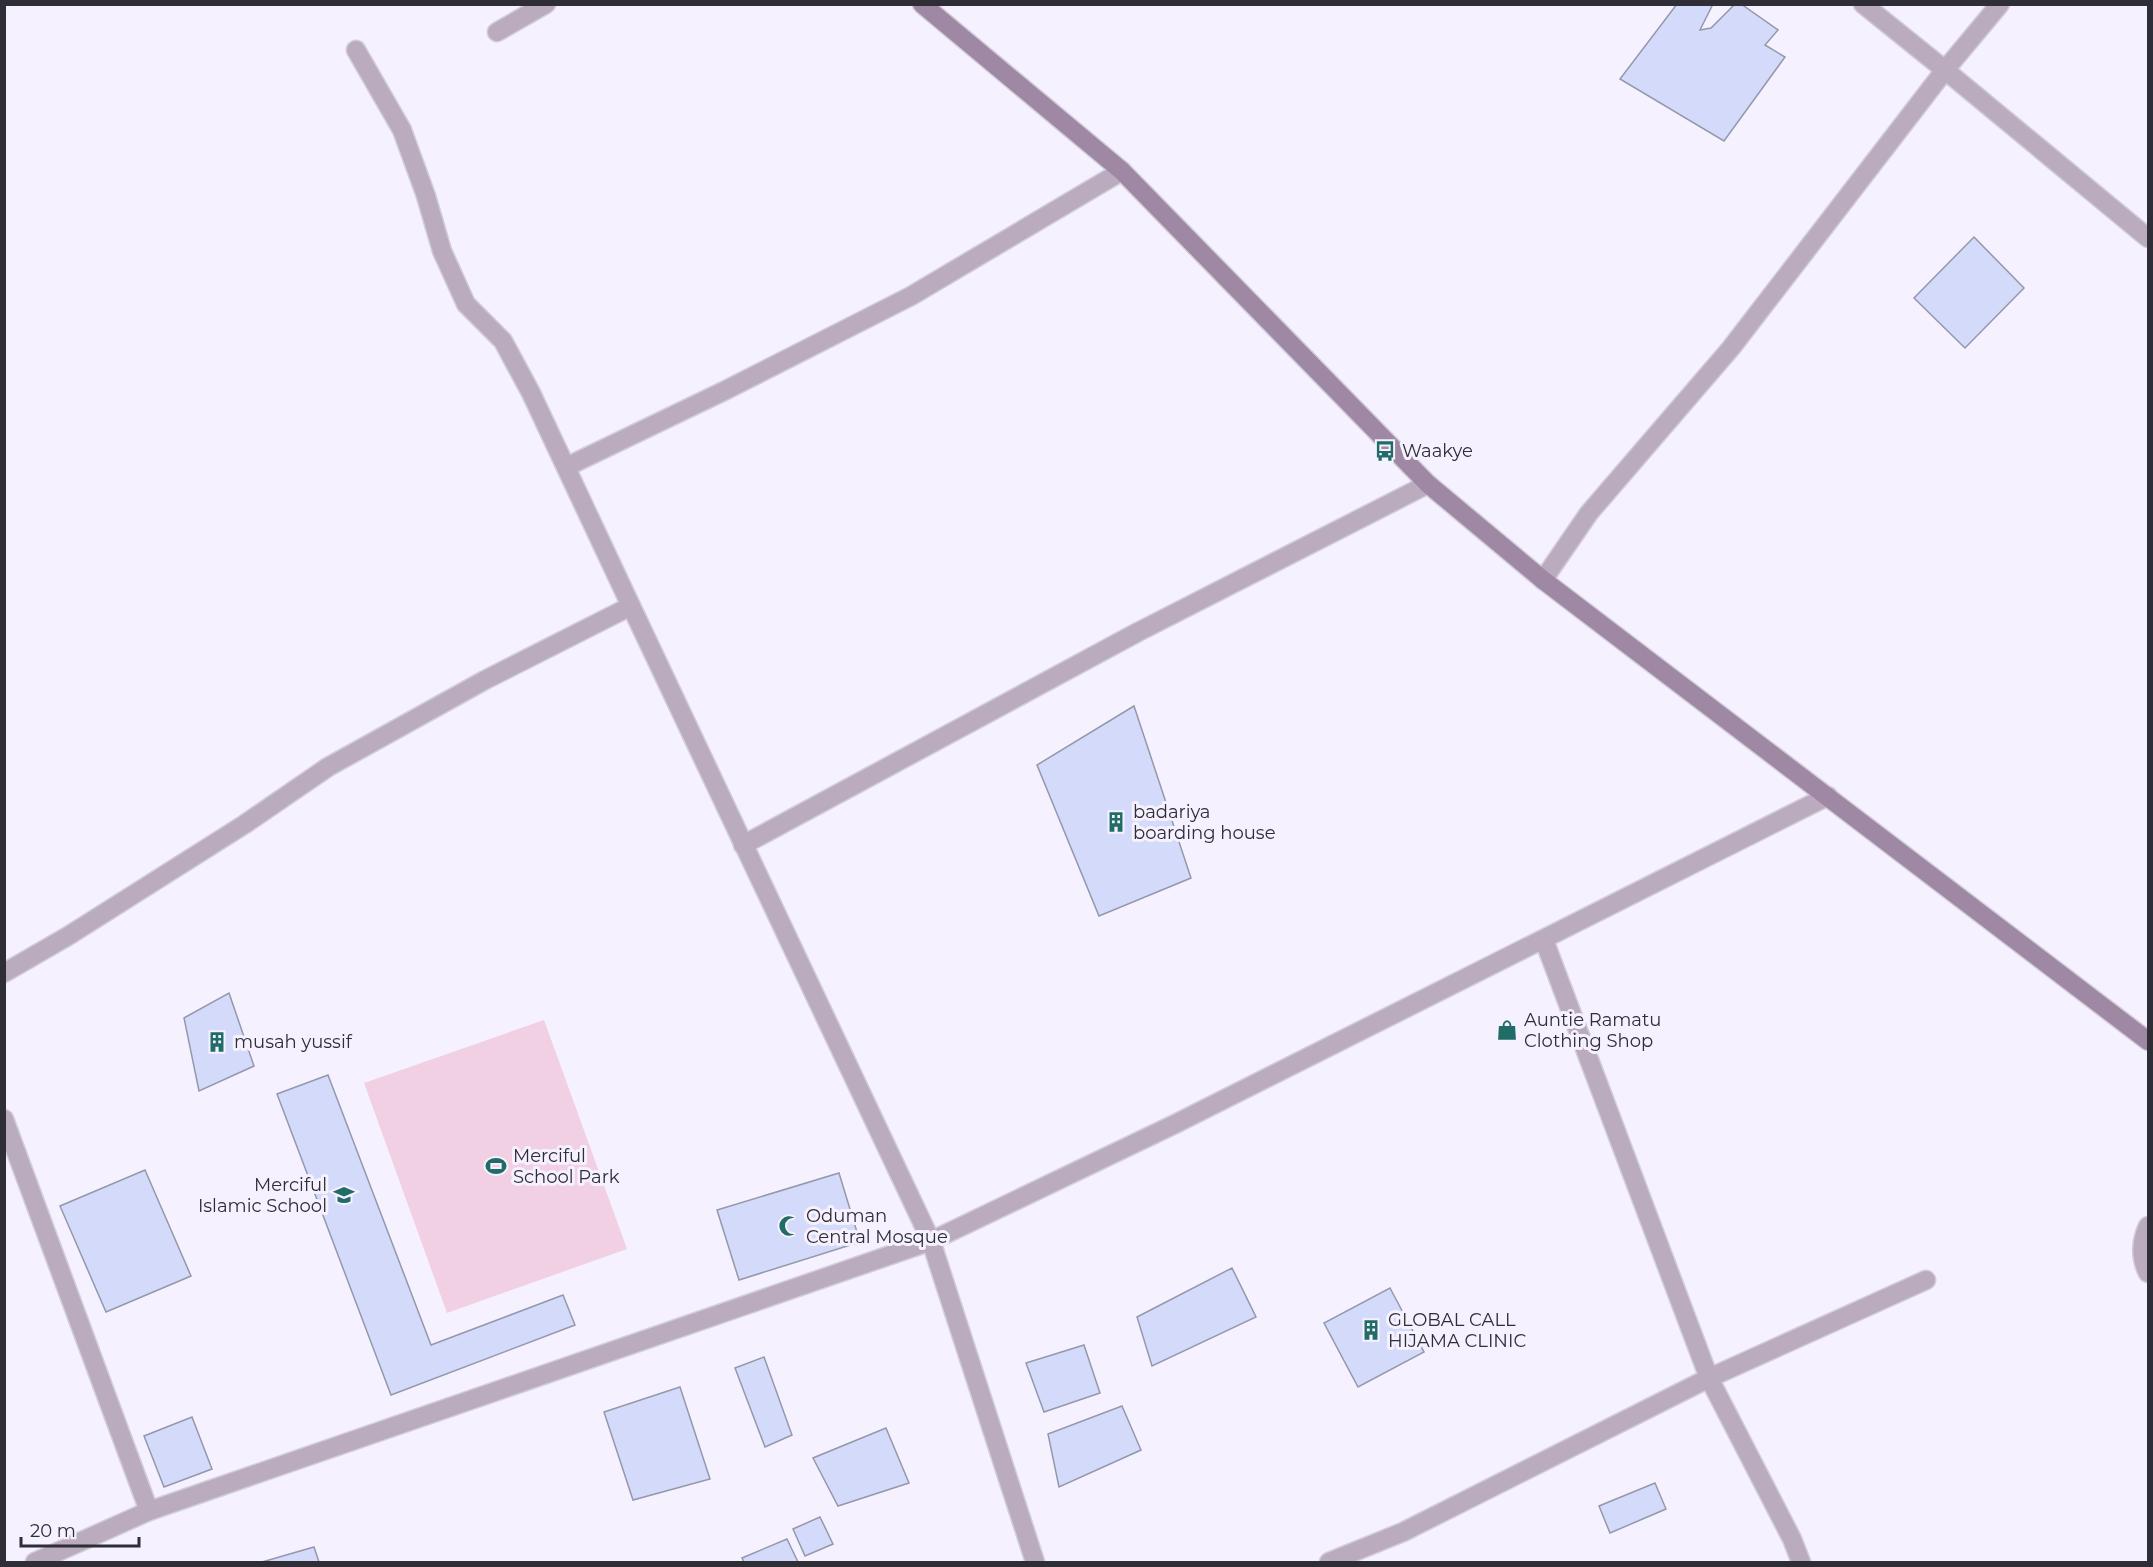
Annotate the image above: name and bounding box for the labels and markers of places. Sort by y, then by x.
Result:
bus stop icon: Waakye [1373,439,1397,463]
place label: Waakye [1402,440,1473,462]
place label: badariya boarding house [1133,801,1276,844]
building icon: badariya boarding house [1104,810,1128,834]
place label: Auntie Ramatu Clothing Shop [1524,1009,1661,1052]
shop icon: Auntie Ramatu Clothing Shop [1495,1018,1519,1042]
building icon: musah yussif [205,1030,229,1054]
place label: musah yussif [234,1031,353,1053]
place label: Merciful School Park [513,1145,620,1188]
sports icon: Merciful School Park [484,1154,508,1178]
place label: Merciful Islamic School [198,1174,327,1217]
school or university icon: Merciful Islamic School [332,1183,356,1207]
place label: Oduman Central Mosque [806,1205,948,1248]
mosque icon: Oduman Central Mosque [777,1214,801,1238]
place label: GLOBAL CALL HIJAMA CLINIC [1388,1309,1526,1352]
building icon: GLOBAL CALL HIJAMA CLINIC [1359,1318,1383,1342]

